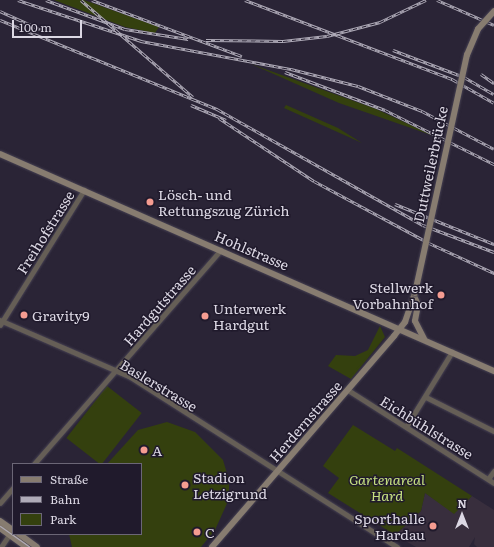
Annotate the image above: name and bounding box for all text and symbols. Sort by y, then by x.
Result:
scale bar [14,12,84,38]
text: 100 m [19,18,52,36]
street label: Duttweilerbrücke [409,104,451,224]
place label: Lösch- und Rettungszug Zürich [158,186,290,218]
street label: Freihofstrasse [13,187,77,277]
marker: Lösch- und Rettungszug Zürich [145,197,155,207]
street label: Hohlstrasse [212,227,292,273]
street label: Hardgutstrasse [119,261,199,349]
place label: Stellwerk Vorbahnhof [352,279,433,312]
marker: Stellwerk Vorbahnhof [436,290,446,300]
place label: Unterwerk Hardgut [213,300,286,332]
place label: Gravity9 [32,307,90,323]
marker: Gravity9 [19,310,29,320]
marker: Unterwerk Hardgut [200,311,210,321]
street label: Baslerstrasse [117,355,201,415]
street label: Herdernstrasse [265,377,345,465]
street label: Eichbühlstrasse [378,392,476,462]
place label: A [152,442,162,458]
marker: A [139,445,149,455]
legend [12,463,142,535]
place label: Stadion Letzigrund [193,469,267,502]
text: Straße [50,470,88,488]
park label: Gartenareal Hard [349,471,425,504]
marker: Stadion Letzigrund [180,480,190,490]
text: Bahn [50,490,80,508]
north arrow [442,495,482,535]
text: N [457,495,467,511]
text: Park [50,510,76,528]
place label: Sporthalle Hardau [354,510,425,542]
marker: Sporthalle Hardau [428,521,438,531]
place label: C [205,524,215,540]
marker: C [192,527,202,537]

